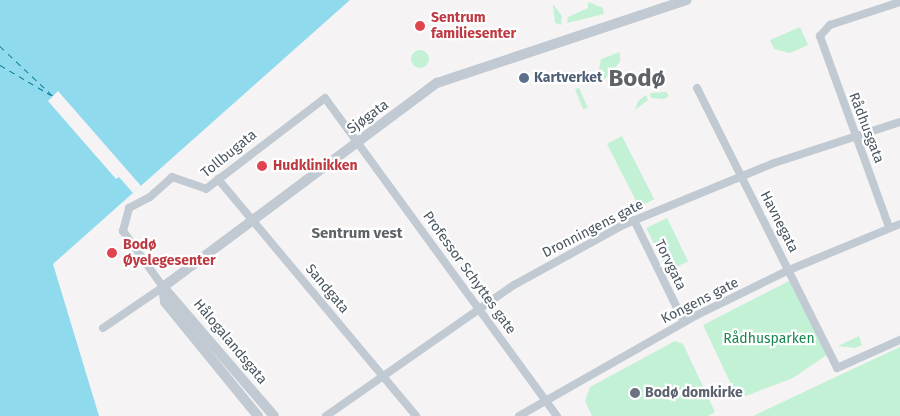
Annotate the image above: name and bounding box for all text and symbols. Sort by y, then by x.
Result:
place label: Sentrum familiesenter [431,10,516,42]
marker: Sentrum familiesenter [413,19,427,33]
district label: Bodø [608,65,666,93]
place label: Kartverket [534,70,602,86]
marker: Kartverket [518,72,530,84]
street label: Rådhusgata [845,90,887,166]
street label: Sjøgata [344,96,392,138]
street label: Tollbugata [198,127,260,181]
place label: Hudklinikken [273,158,358,174]
marker: Hudklinikken [255,159,269,173]
street label: Havnegata [756,188,802,256]
street label: Dronningens gate [540,196,646,262]
street label: Professor Schyttes gate [419,208,519,338]
district label: Sentrum vest [311,225,403,243]
place label: Bodø Øyelegesenter [123,237,216,270]
street label: Torvgata [651,237,689,293]
marker: Bodø Øyelegesenter [105,246,119,260]
street label: Sandgata [302,261,352,317]
street label: Kongens gate [658,274,742,328]
street label: Hålogalandsgata [190,296,270,388]
park label: Rådhusparken [723,331,815,347]
place label: Bodø domkirke [645,385,743,401]
marker: Bodø domkirke [629,387,641,399]

